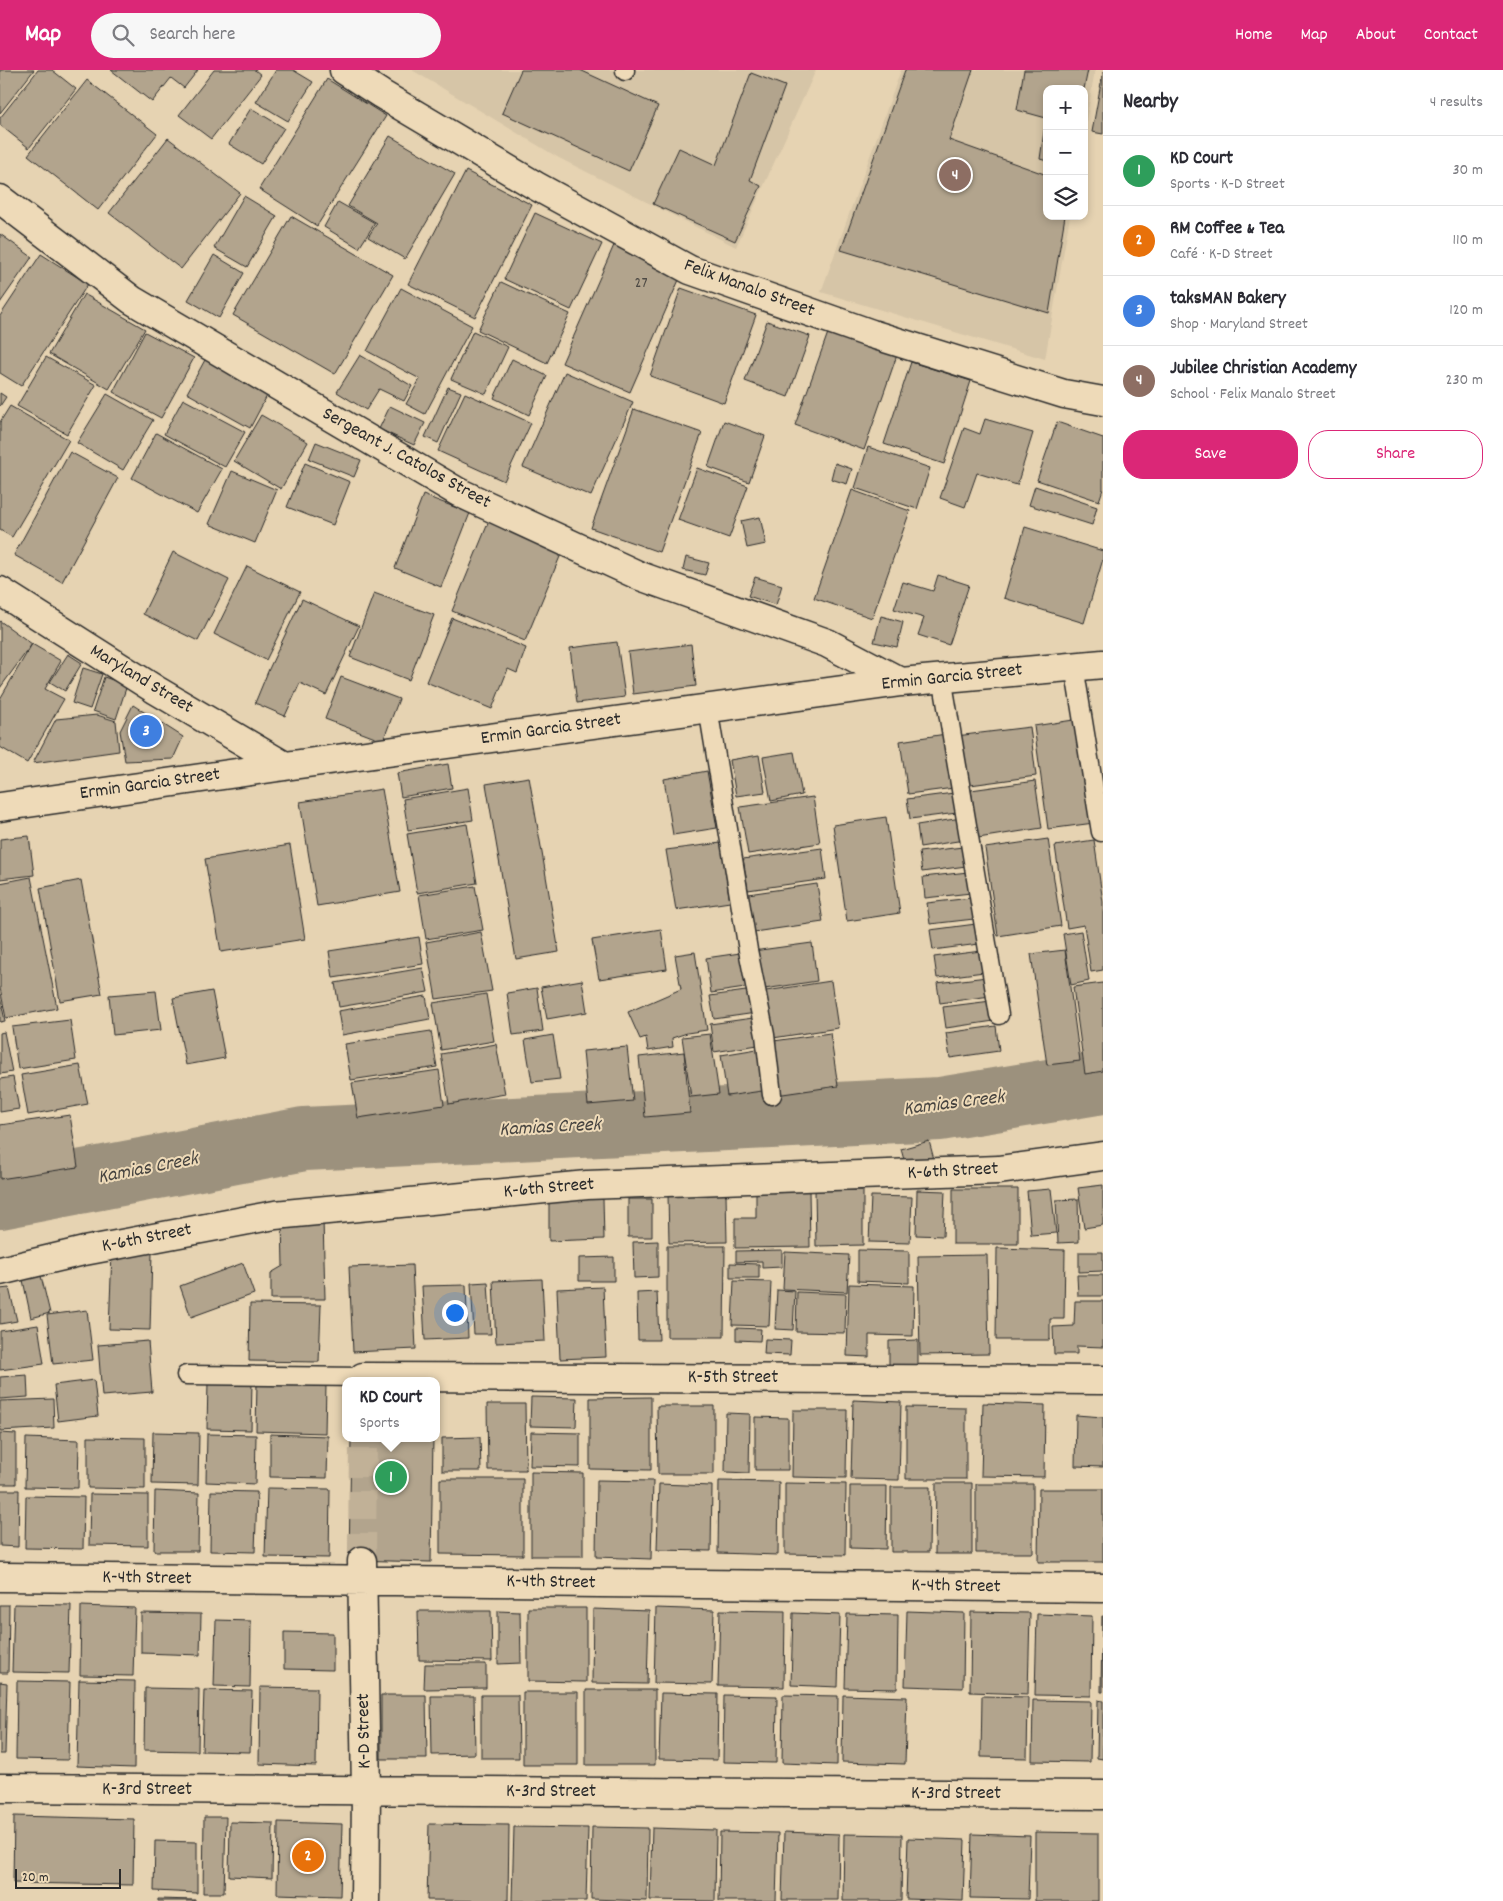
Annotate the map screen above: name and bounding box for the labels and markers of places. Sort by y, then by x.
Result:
pin: 4 [939,156,971,194]
pin: 3 [130,712,162,750]
pin: 1 [375,1458,407,1496]
pin: 2 [292,1837,324,1875]

